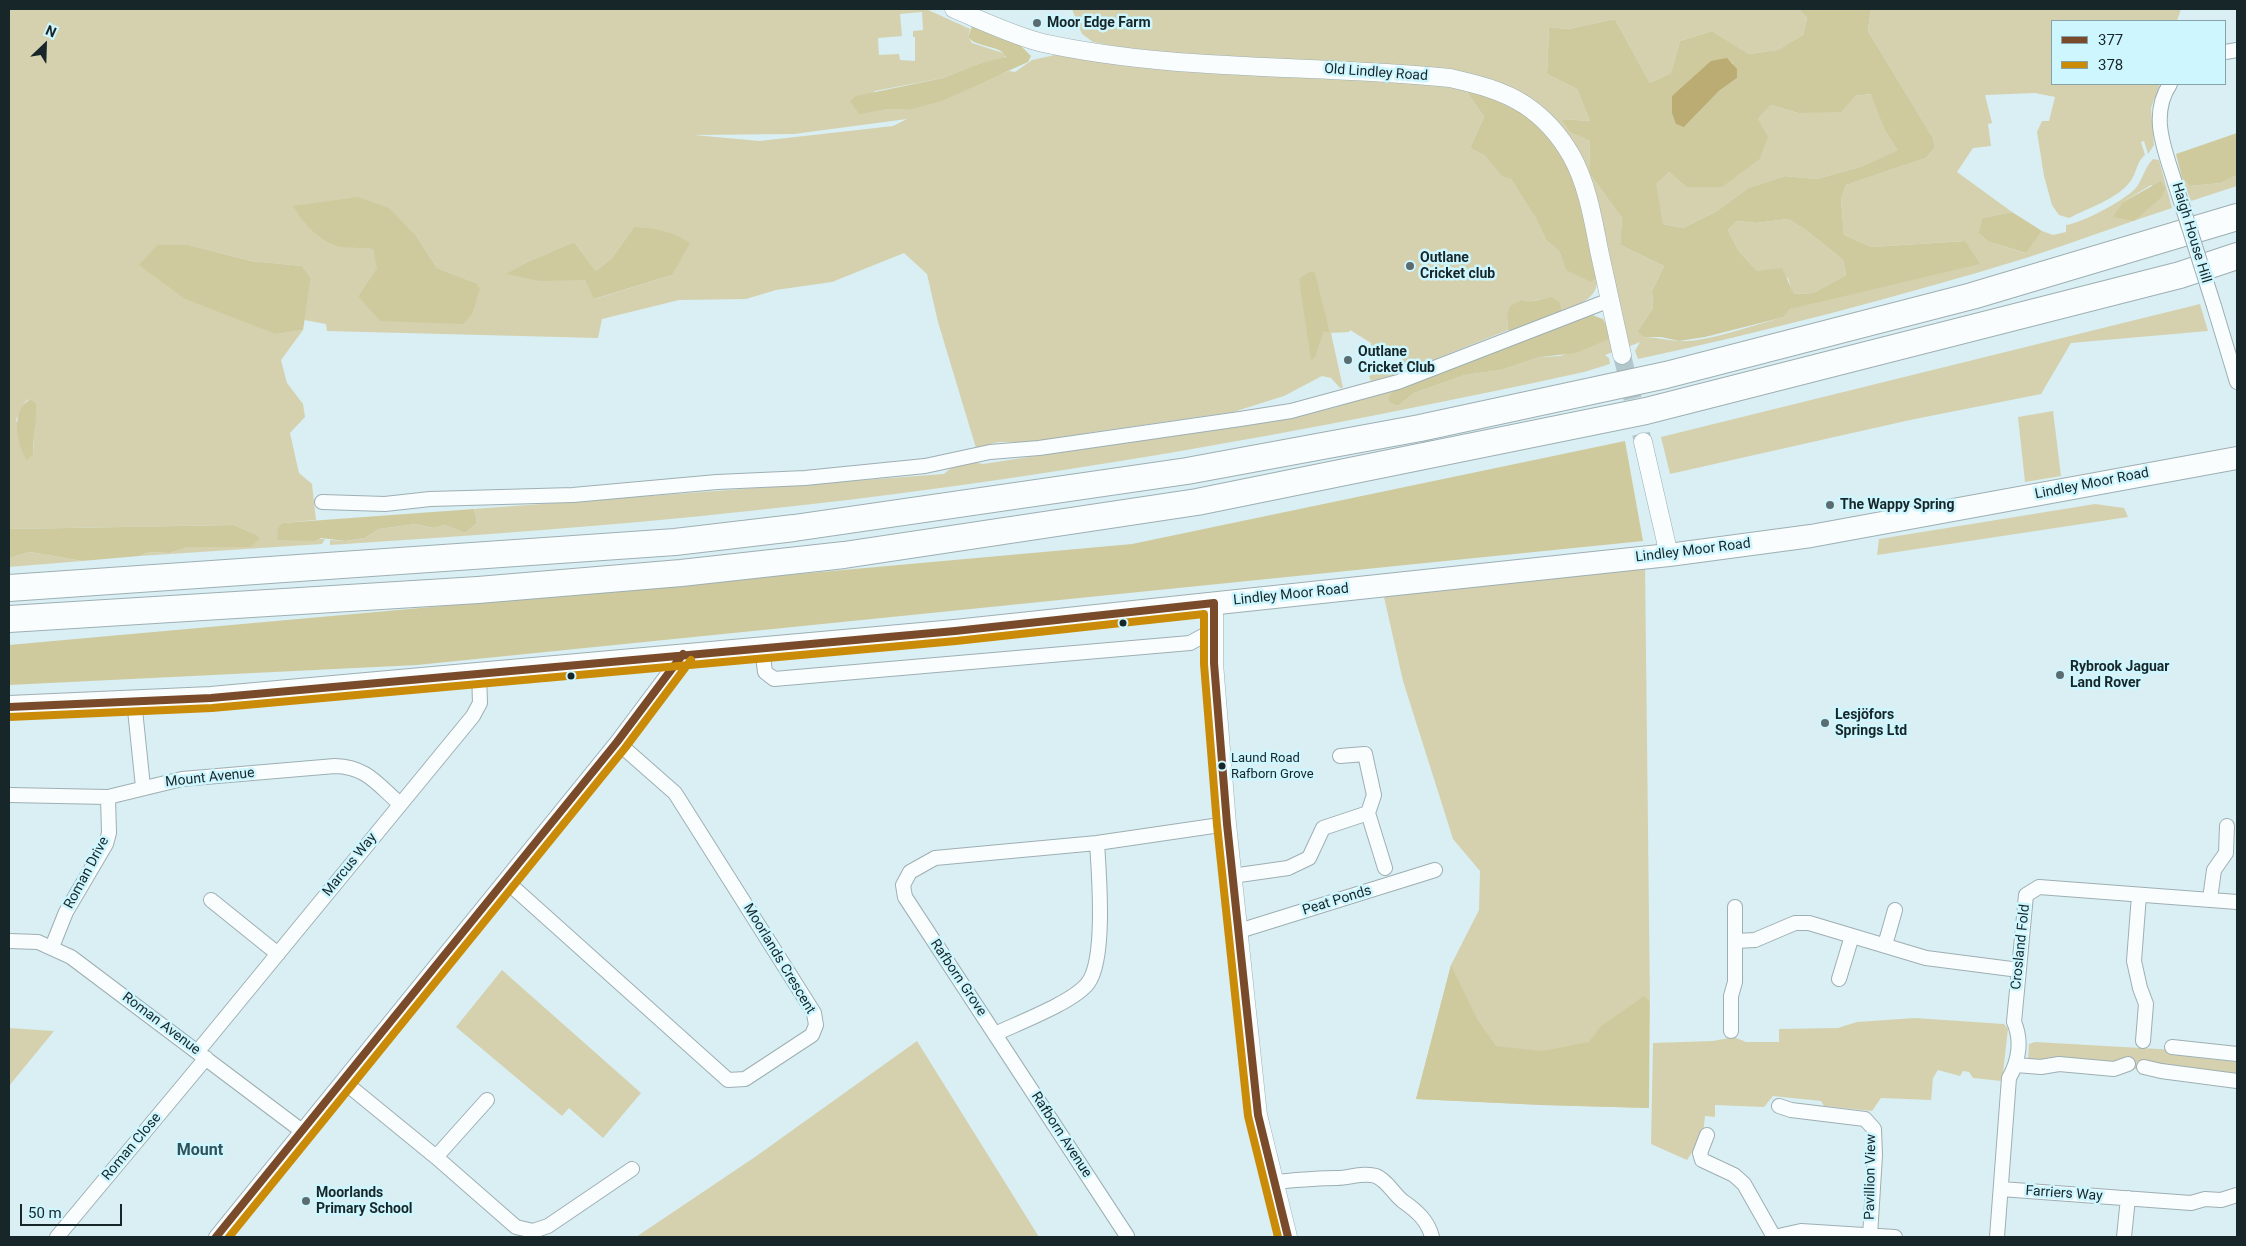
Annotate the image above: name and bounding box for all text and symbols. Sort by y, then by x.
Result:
place label: Moor Edge Farm [1047,15,1151,31]
marker: Moor Edge Farm [1031,17,1043,29]
north arrow [20,20,70,70]
legend [2051,20,2226,85]
text: N [43,22,59,41]
text: 377 [2098,31,2123,49]
text: 378 [2098,56,2123,74]
street label: Old Lindley Road [1324,61,1428,85]
street label: Haigh House Hill [2168,181,2214,285]
place label: Outlane Cricket club [1420,250,1495,282]
marker: Outlane Cricket club [1404,260,1416,272]
place label: Outlane Cricket Club [1358,344,1435,377]
marker: Outlane Cricket Club [1342,354,1354,366]
street label: Lindley Moor Road [2033,465,2151,503]
place label: The Wappy Spring [1840,497,1954,513]
marker: The Wappy Spring [1824,499,1836,511]
street label: Lindley Moor Road [1634,536,1752,566]
street label: Lindley Moor Road [1232,581,1350,609]
unlabelled marker [1118,618,1128,628]
place label: Rybrook Jaguar Land Rover [2070,659,2169,692]
marker: Rybrook Jaguar Land Rover [2054,669,2066,681]
unlabelled marker [566,671,576,681]
place label: Lesjöfors Springs Ltd [1835,707,1907,740]
marker: Lesjöfors Springs Ltd [1819,717,1831,729]
place label: Laund Road Rafborn Grove [1231,751,1314,782]
marker: Laund Road Rafborn Grove [1217,761,1227,771]
street label: Mount Avenue [165,765,255,791]
street label: Marcus Way [319,830,381,900]
street label: Roman Drive [61,834,113,912]
street label: Peat Ponds [1300,883,1374,919]
street label: Moorlands Crescent [739,901,819,1017]
street label: Crosland Fold [2008,903,2034,991]
street label: Rafborn Grove [926,936,990,1020]
street label: Roman Avenue [119,989,203,1059]
street label: Rafborn Avenue [1027,1089,1095,1181]
street label: Roman Close [99,1110,165,1184]
street label: Pavillion View [1862,1134,1880,1220]
district label: Mount [177,1141,223,1161]
street label: Farriers Way [2025,1183,2103,1205]
place label: Moorlands Primary School [316,1185,413,1218]
scale bar [22,1194,125,1226]
marker: Moorlands Primary School [300,1195,312,1207]
text: 50 m [28,1204,62,1222]

